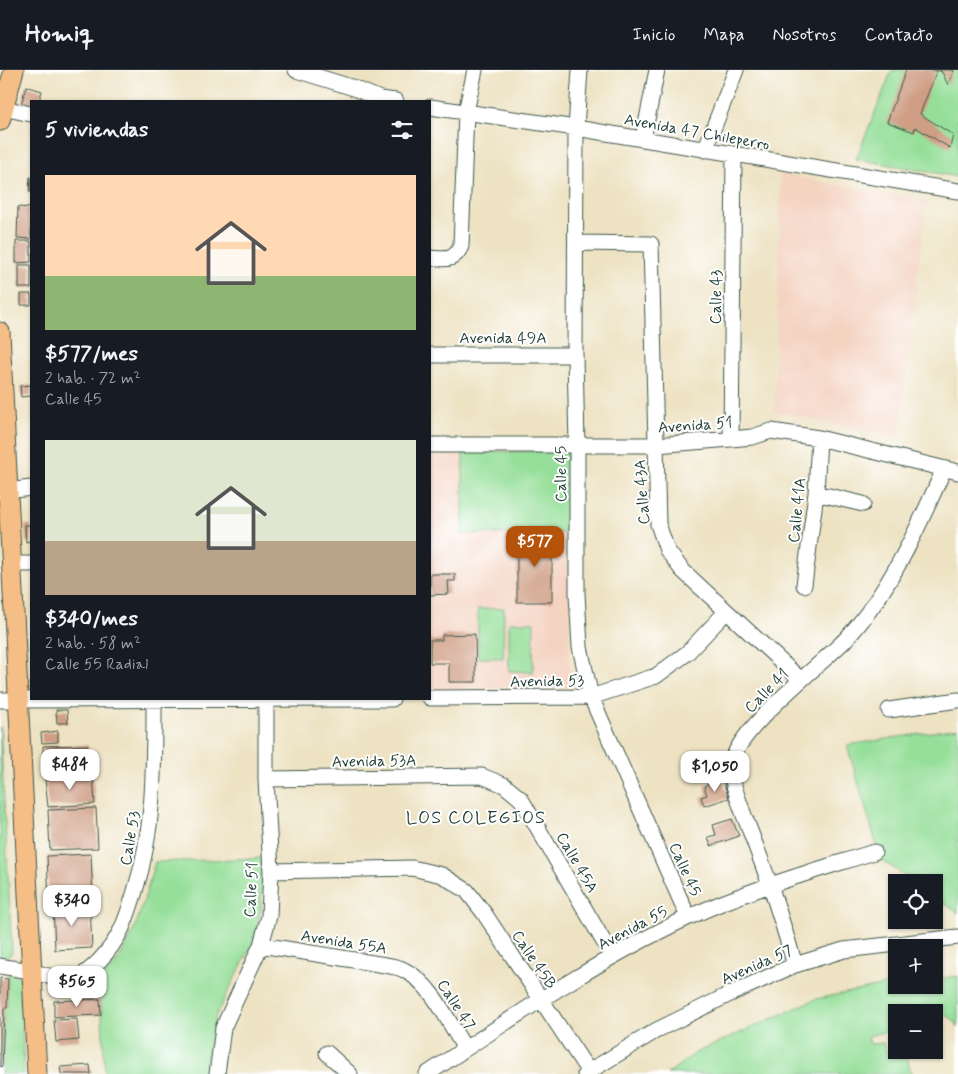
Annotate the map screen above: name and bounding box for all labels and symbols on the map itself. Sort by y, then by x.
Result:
street label: Avenida 47 Chileperro [622,109,771,156]
street label: Calle 43 [706,269,727,325]
street label: Avenida 49A [459,328,547,349]
street label: Avenida 51 [657,412,733,439]
street label: Calle 45 [551,446,572,502]
street label: Calle 43A [630,459,655,525]
street label: Calle 41A [784,477,811,544]
pin: $577 [505,526,565,568]
street label: Calle 41 [740,664,794,718]
street label: Avenida 53 [510,670,585,693]
pin: $484 [40,748,100,791]
street label: Avenida 53A [331,750,417,773]
pin: $1,050 [674,750,756,793]
district label: LOS COLEGIOS [406,806,546,830]
street label: Calle 53 [115,809,146,867]
street label: Calle 45A [551,828,603,897]
street label: Calle 45 [664,840,706,900]
street label: Calle 51 [240,862,263,918]
pin: $340 [42,884,102,927]
street label: Avenida 55 [594,901,671,955]
street label: Avenida 55A [299,925,388,960]
street label: Calle 45B [506,926,561,993]
street label: Avenida 57 [718,940,795,990]
pin: $565 [47,966,107,1008]
street label: Calle 47 [432,976,480,1034]

